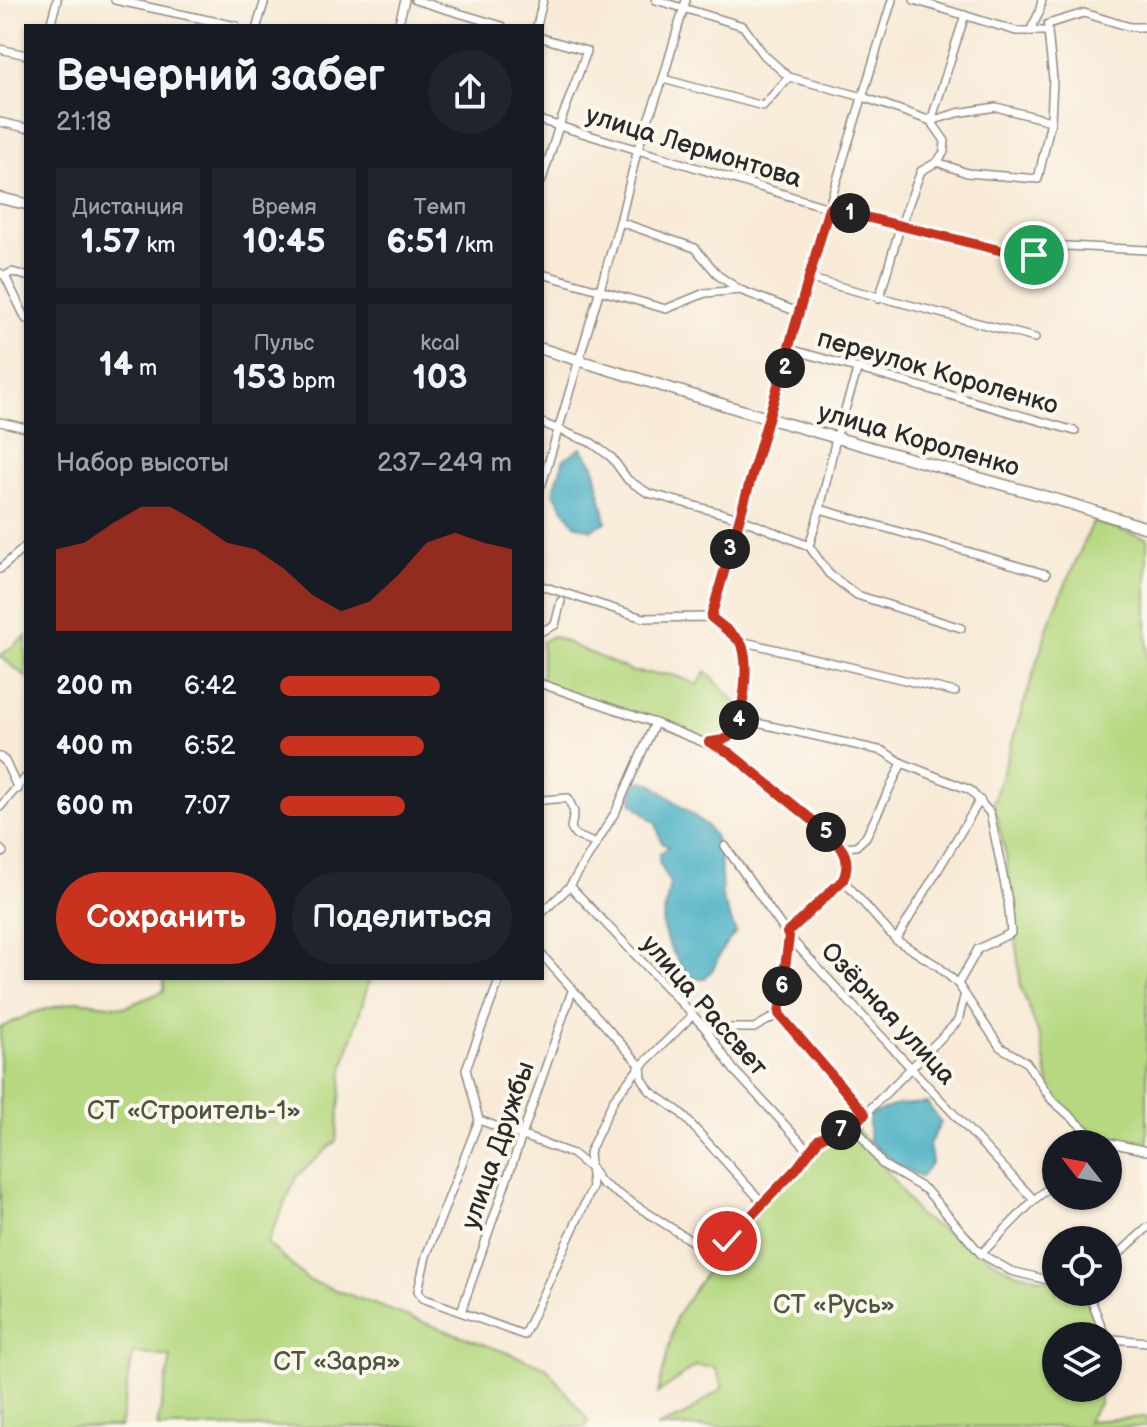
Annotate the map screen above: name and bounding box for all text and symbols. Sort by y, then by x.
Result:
text: Вечерний забег [56,50,385,103]
button: share [428,50,512,134]
street label: улица Лермонтова [582,100,805,195]
text: 21:18 [56,107,111,138]
pin: 1 [830,193,870,233]
text: Дистанция [72,194,184,221]
text: Время [251,194,317,221]
text: Темп [414,194,466,221]
text: 1 [845,199,855,226]
text: 1.57 [80,221,141,262]
text: 10:45 [242,221,326,262]
text: 6:51 [386,221,449,262]
pin [1000,221,1068,289]
text: km [141,232,176,259]
text: /km [449,232,494,259]
icon: arrive [1012,233,1056,277]
street label: переулок Короленко [814,323,1062,422]
text: Пульс [254,330,314,357]
text: kcal [420,330,460,357]
text: 14 [99,344,133,385]
pin: 2 [765,348,805,388]
text: 2 [778,354,792,381]
text: m [133,355,157,382]
text: 153 [232,357,286,398]
text: 103 [412,357,468,398]
text: bpm [286,368,336,395]
street label: улица Короленко [814,397,1023,484]
text: Набор высоты [56,448,229,479]
text: 237–249 m [377,448,512,479]
pin: 3 [710,529,750,569]
text: 3 [724,535,736,562]
text: 200 m [56,671,133,702]
text: 6:42 [184,671,236,702]
pin: 4 [719,700,759,740]
text: 4 [733,706,745,733]
text: 400 m [56,731,133,762]
text: 6:52 [184,731,235,762]
text: 600 m [56,791,133,822]
text: 7:07 [184,791,230,822]
pin: 5 [806,812,846,852]
text: 5 [820,818,832,845]
button: Сохранить [56,872,276,964]
button: Поделиться [292,872,512,964]
street label: улица Рассвет [634,929,773,1083]
street label: Озёрная улица [814,936,962,1092]
pin: 6 [762,966,802,1006]
text: 6 [775,972,789,999]
street label: улица Дружбы [455,1058,542,1233]
park label: СТ «Строитель-1» [87,1096,301,1127]
pin: 7 [821,1110,861,1150]
text: 7 [835,1116,847,1143]
north arrow [1042,1130,1122,1210]
map controls [1042,1130,1122,1402]
pin [693,1207,761,1275]
icon: check [705,1219,749,1263]
button: locate [1042,1226,1122,1306]
park label: СТ «Русь» [773,1290,895,1321]
button: layers [1042,1322,1122,1402]
park label: СТ «Заря» [273,1347,401,1378]

